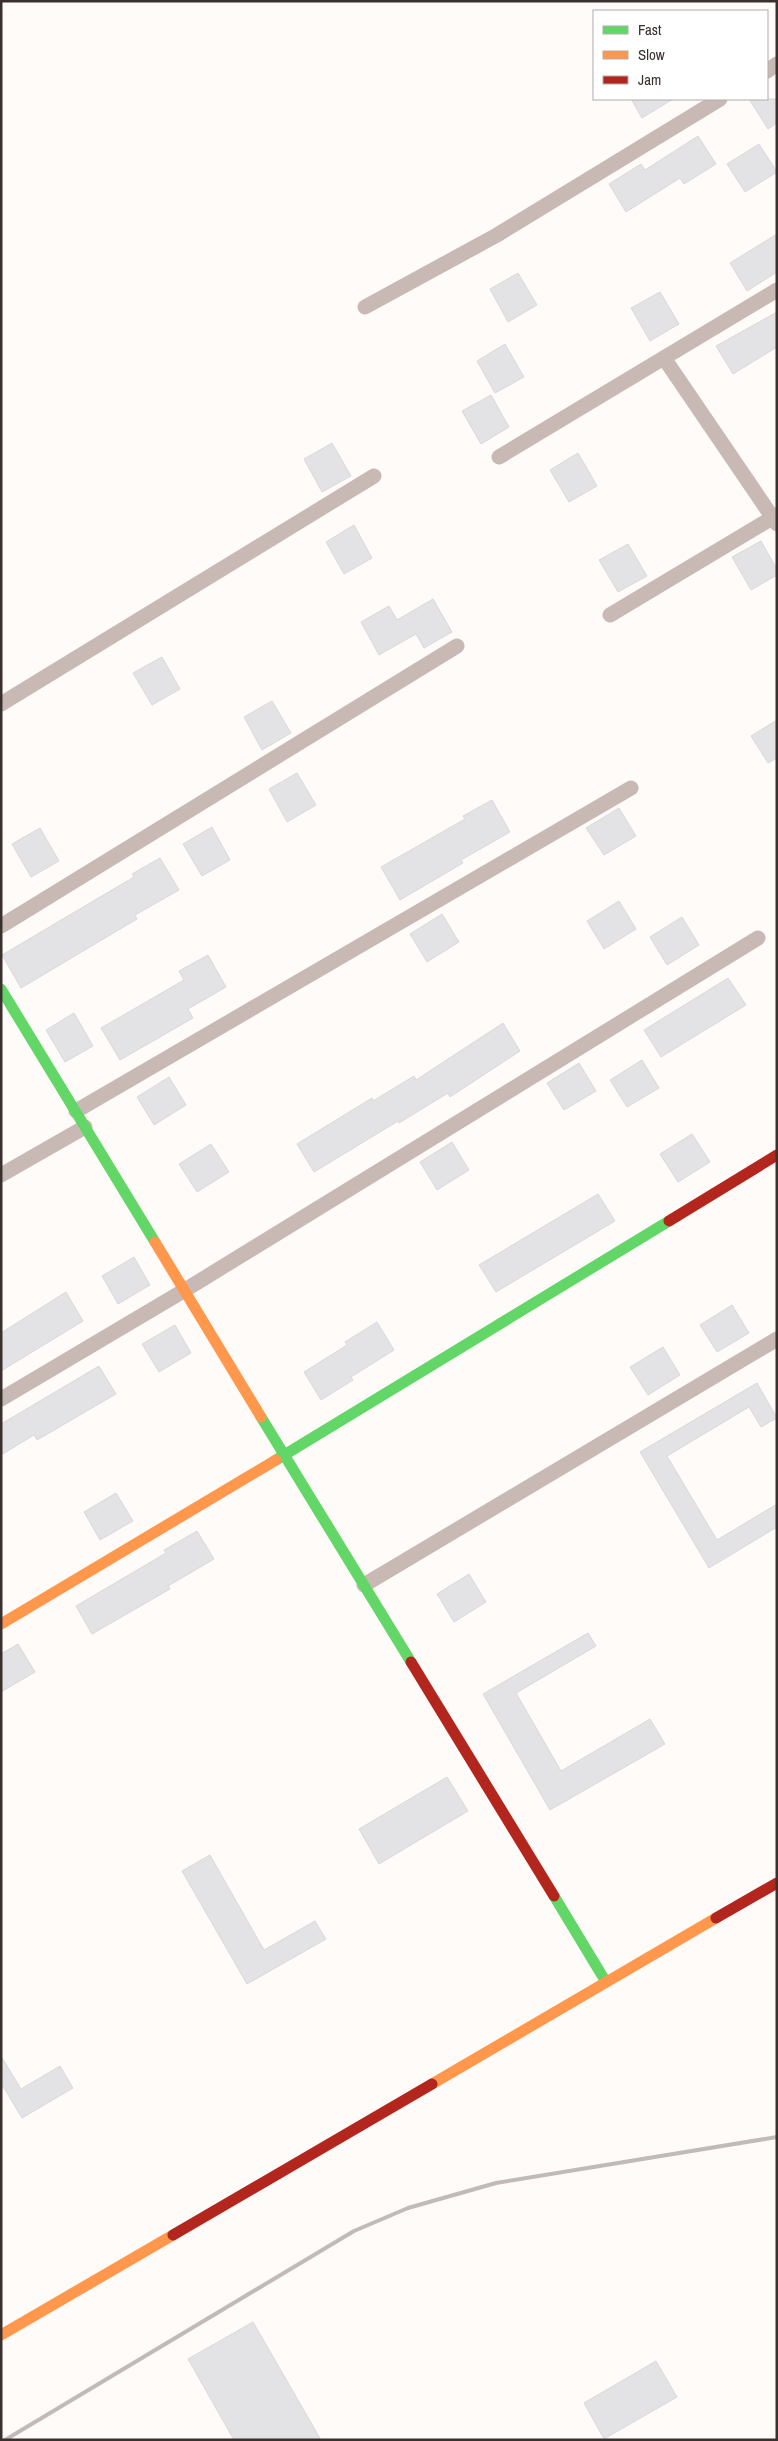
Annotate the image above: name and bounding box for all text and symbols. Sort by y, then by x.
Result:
legend [593,10,768,100]
text: Fast [638,19,662,40]
text: Slow [638,44,665,65]
text: Jam [638,69,661,90]

